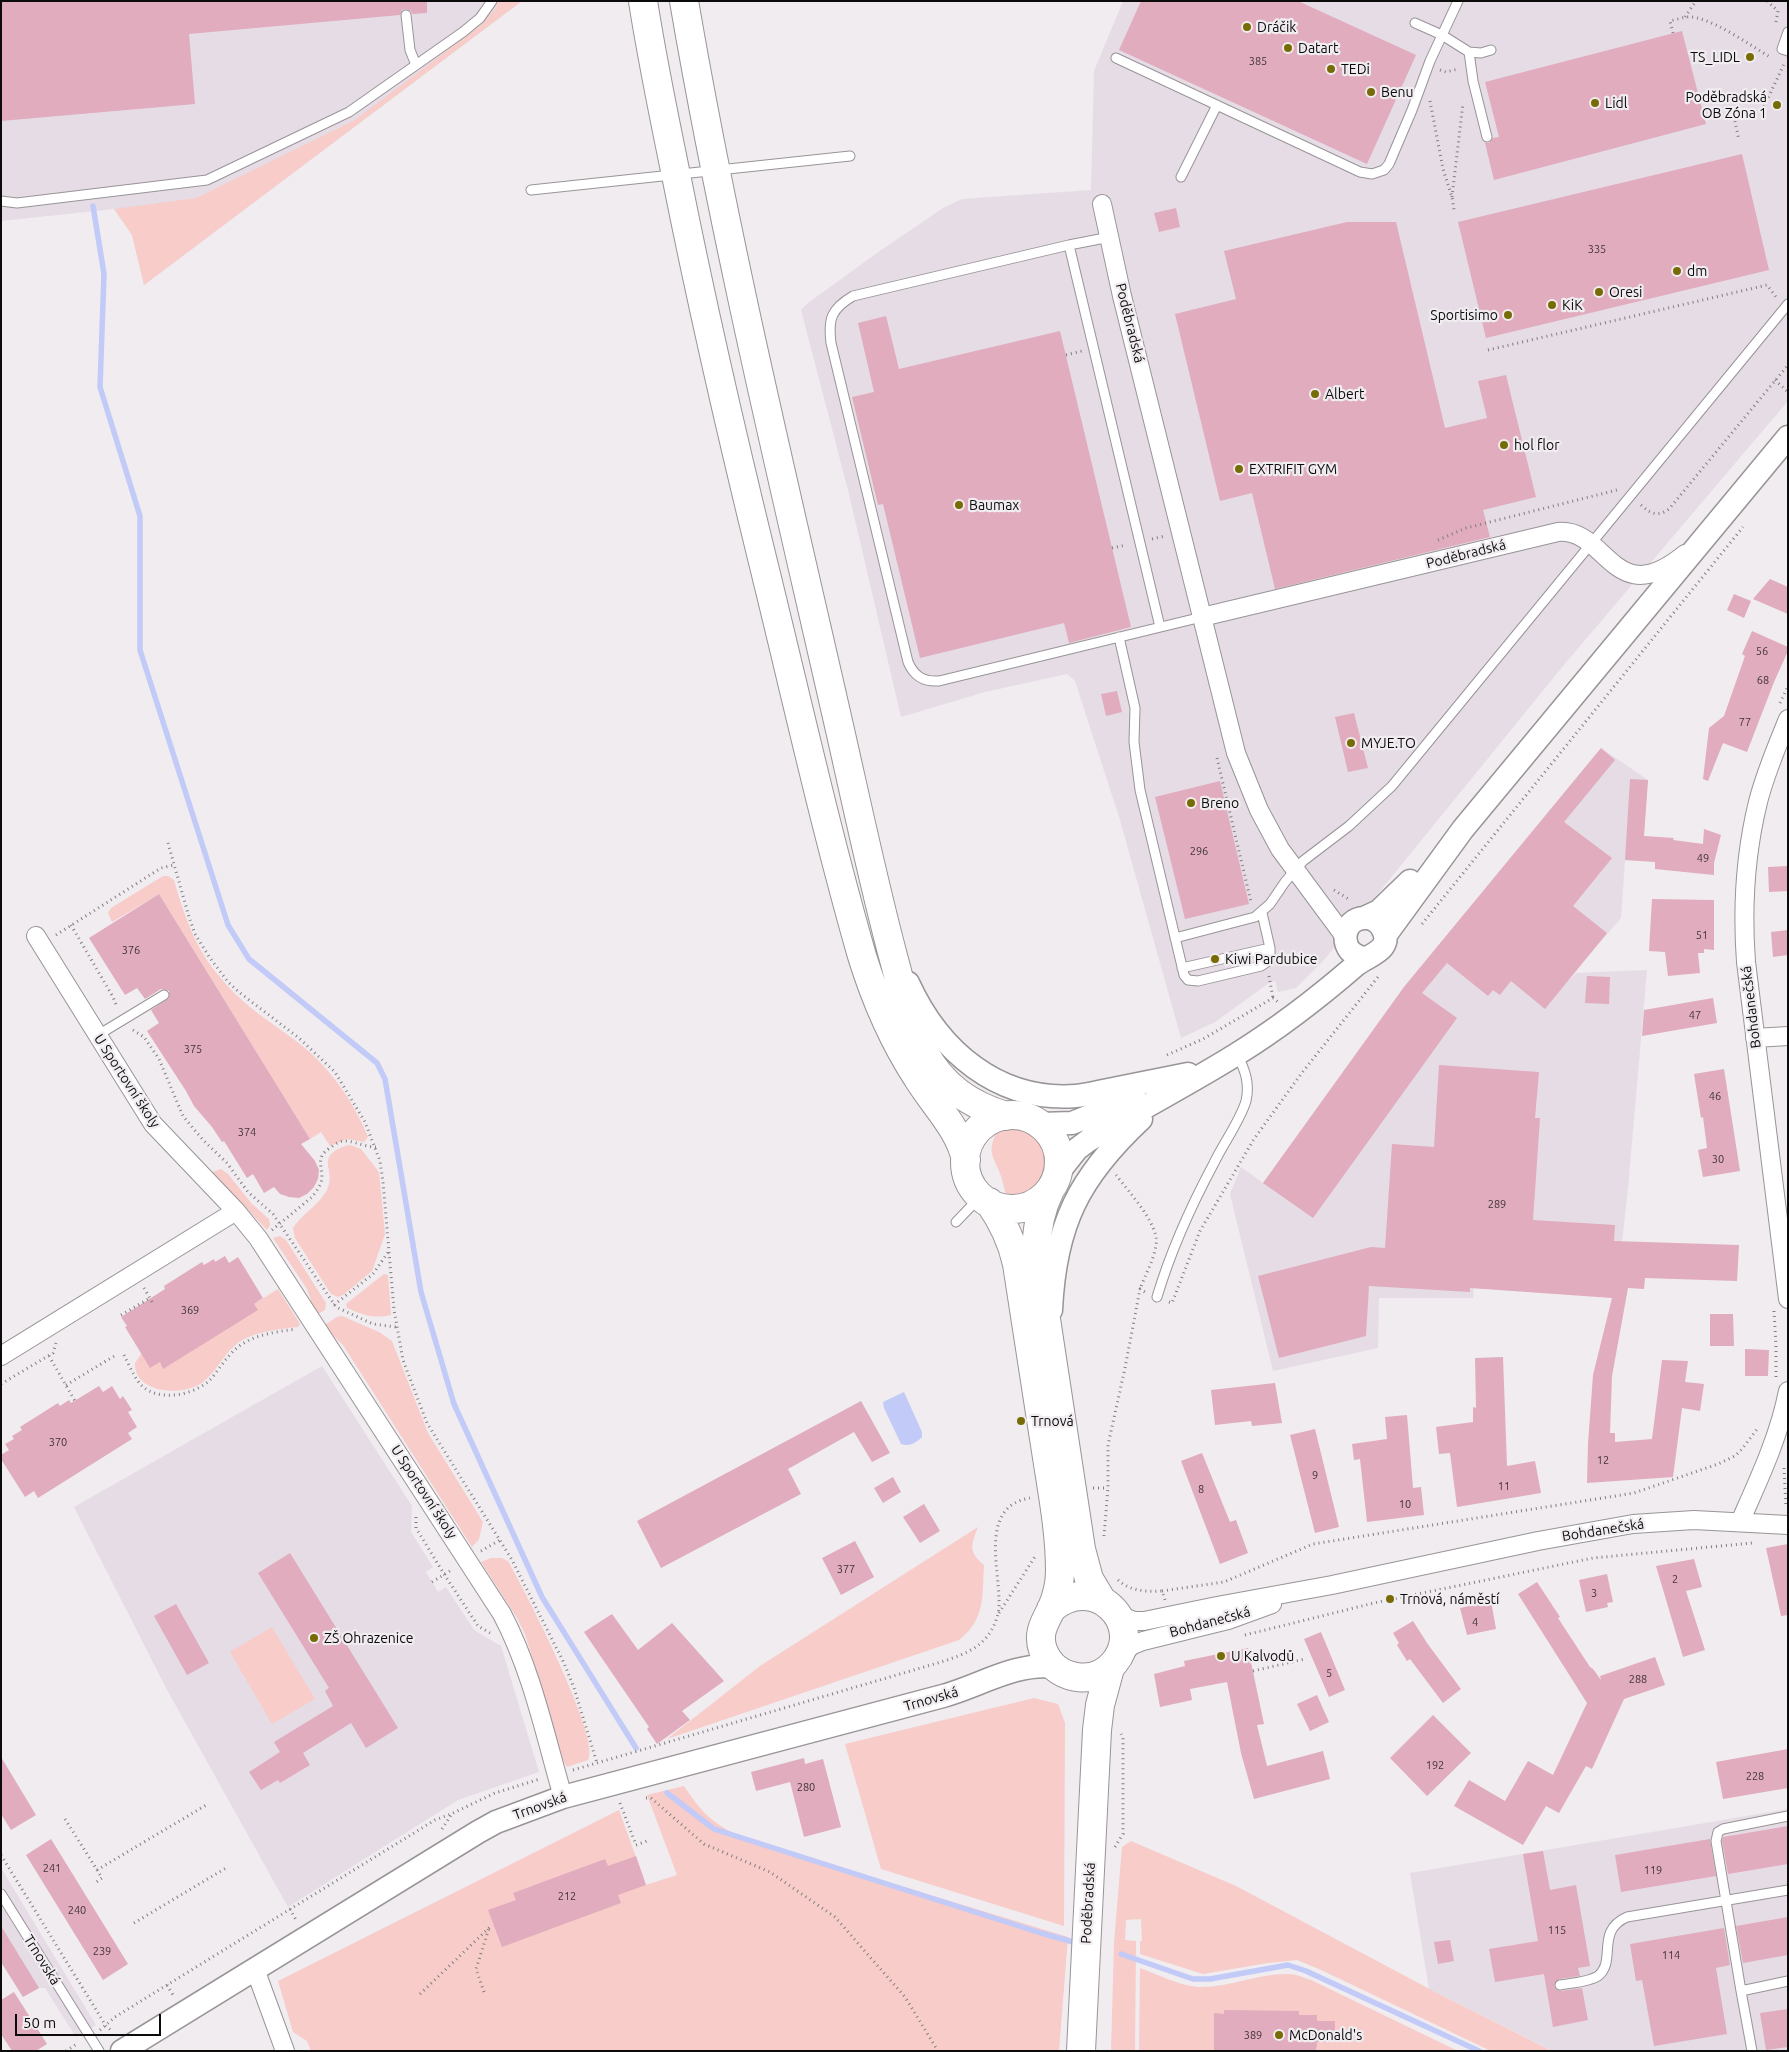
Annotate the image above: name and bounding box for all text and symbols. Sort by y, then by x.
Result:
place label: Dráčik [1257,19,1296,35]
marker: Dráčik [1241,21,1253,33]
place label: Datart [1298,40,1339,56]
marker: Datart [1282,42,1294,54]
place label: TS_LIDL [1690,49,1740,65]
marker: TS_LIDL [1744,51,1756,63]
house number: 385 [1249,54,1267,68]
place label: TEDi [1341,61,1370,77]
marker: TEDi [1325,63,1337,75]
place label: Benu [1381,84,1414,100]
marker: Benu [1365,86,1377,98]
place label: Poděbradská OB Zóna 1 [1685,89,1767,121]
place label: Lidl [1605,95,1627,111]
marker: Lidl [1589,97,1601,109]
marker: Poděbradská OB Zóna 1 [1771,99,1783,111]
house number: 335 [1588,242,1606,256]
place label: dm [1687,263,1707,279]
marker: dm [1671,265,1683,277]
street label: Poděbradská [1112,281,1148,365]
place label: Oresi [1609,284,1642,300]
marker: Oresi [1593,286,1605,298]
place label: KiK [1562,297,1583,313]
marker: KiK [1546,299,1558,311]
place label: Sportisimo [1430,307,1498,323]
marker: Sportisimo [1502,309,1514,321]
place label: Albert [1325,386,1364,402]
marker: Albert [1309,388,1321,400]
place label: hol flor [1514,437,1560,453]
marker: hol flor [1498,439,1510,451]
place label: EXTRIFIT GYM [1249,461,1337,477]
marker: EXTRIFIT GYM [1233,463,1245,475]
place label: Baumax [969,497,1019,513]
marker: Baumax [953,499,965,511]
street label: Poděbradská [1424,536,1508,572]
house number: 56 [1756,644,1768,658]
house number: 68 [1757,673,1769,687]
house number: 77 [1739,715,1751,729]
place label: MYJE.TO [1361,735,1416,751]
marker: MYJE.TO [1345,737,1357,749]
place label: Breno [1201,795,1239,811]
marker: Breno [1185,797,1197,809]
house number: 296 [1190,844,1208,858]
house number: 49 [1697,851,1709,865]
house number: 51 [1696,928,1708,942]
house number: 376 [122,943,140,957]
place label: Kiwi Pardubice [1225,951,1317,967]
marker: Kiwi Pardubice [1209,953,1221,965]
street label: Bohdanečská [1738,965,1764,1049]
house number: 47 [1689,1008,1701,1022]
street label: U Sportovní školy [90,1031,164,1131]
house number: 375 [184,1042,202,1056]
house number: 46 [1709,1089,1721,1103]
house number: 374 [238,1125,256,1139]
house number: 30 [1712,1152,1724,1166]
house number: 289 [1488,1197,1506,1211]
house number: 369 [181,1303,199,1317]
place label: Trnová [1031,1413,1074,1429]
marker: Trnová [1015,1415,1027,1427]
house number: 370 [49,1435,67,1449]
street label: U Sportovní školy [387,1442,461,1542]
house number: 12 [1597,1453,1609,1467]
house number: 9 [1312,1468,1318,1482]
house number: 11 [1498,1479,1510,1493]
house number: 8 [1198,1482,1204,1496]
house number: 10 [1399,1497,1411,1511]
street label: Bohdanečská [1561,1515,1645,1545]
house number: 377 [837,1562,855,1576]
house number: 2 [1672,1572,1678,1586]
house number: 3 [1591,1586,1597,1600]
place label: Trnová, náměstí [1400,1591,1499,1607]
marker: Trnová, náměstí [1384,1593,1396,1605]
street label: Bohdanečská [1168,1603,1252,1641]
house number: 4 [1472,1615,1478,1629]
place label: ZŠ Ohrazenice [324,1630,413,1646]
marker: ZŠ Ohrazenice [308,1632,320,1644]
place label: U Kalvodů [1231,1648,1294,1664]
marker: U Kalvodů [1215,1650,1227,1662]
house number: 5 [1326,1666,1332,1680]
house number: 288 [1629,1672,1647,1686]
street label: Trnovská [902,1683,960,1715]
house number: 192 [1426,1758,1444,1772]
house number: 228 [1746,1769,1764,1783]
house number: 280 [797,1780,815,1794]
street label: Trnovská [511,1789,569,1823]
house number: 241 [43,1861,61,1875]
street label: Poděbradská [1077,1862,1099,1944]
house number: 119 [1644,1863,1662,1877]
house number: 212 [558,1889,576,1903]
house number: 240 [68,1903,86,1917]
house number: 115 [1548,1923,1566,1937]
street label: Trnovská [20,1932,64,1988]
house number: 239 [93,1944,111,1958]
house number: 114 [1662,1948,1680,1962]
scale bar [18,2004,164,2036]
text: 50 m [23,2014,56,2031]
place label: McDonald's [1289,2027,1362,2043]
house number: 389 [1244,2028,1262,2042]
marker: McDonald's [1273,2029,1285,2041]

